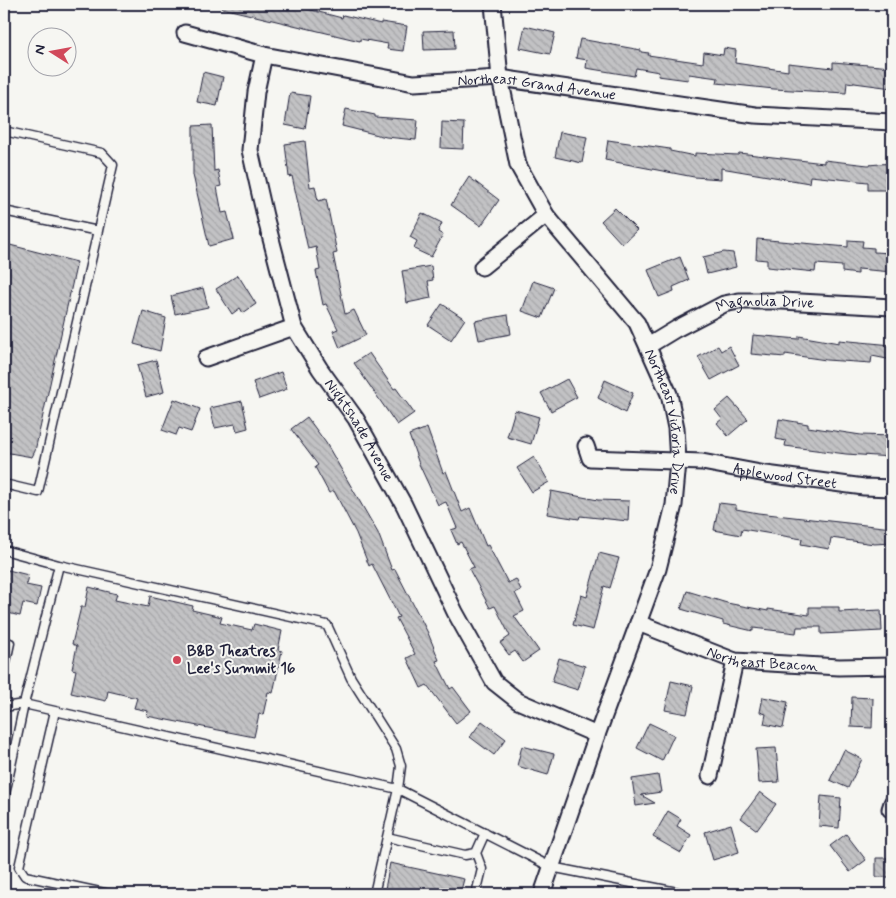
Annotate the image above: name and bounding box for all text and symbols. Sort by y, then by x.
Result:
north arrow [28,28,78,78]
text: N [30,43,50,56]
street label: Northeast Grand Avenue [457,69,617,106]
street label: Magnolia Drive [712,292,815,318]
street label: Northeast Victoria Drive [639,346,687,496]
street label: Nightshade Avenue [319,375,398,486]
street label: Applewood Street [731,459,838,494]
place label: B&B Theatres Lee's Summit 16 [187,642,295,679]
street label: Northeast Beacon [703,642,819,677]
marker: B&B Theatres Lee's Summit 16 [171,654,183,666]

